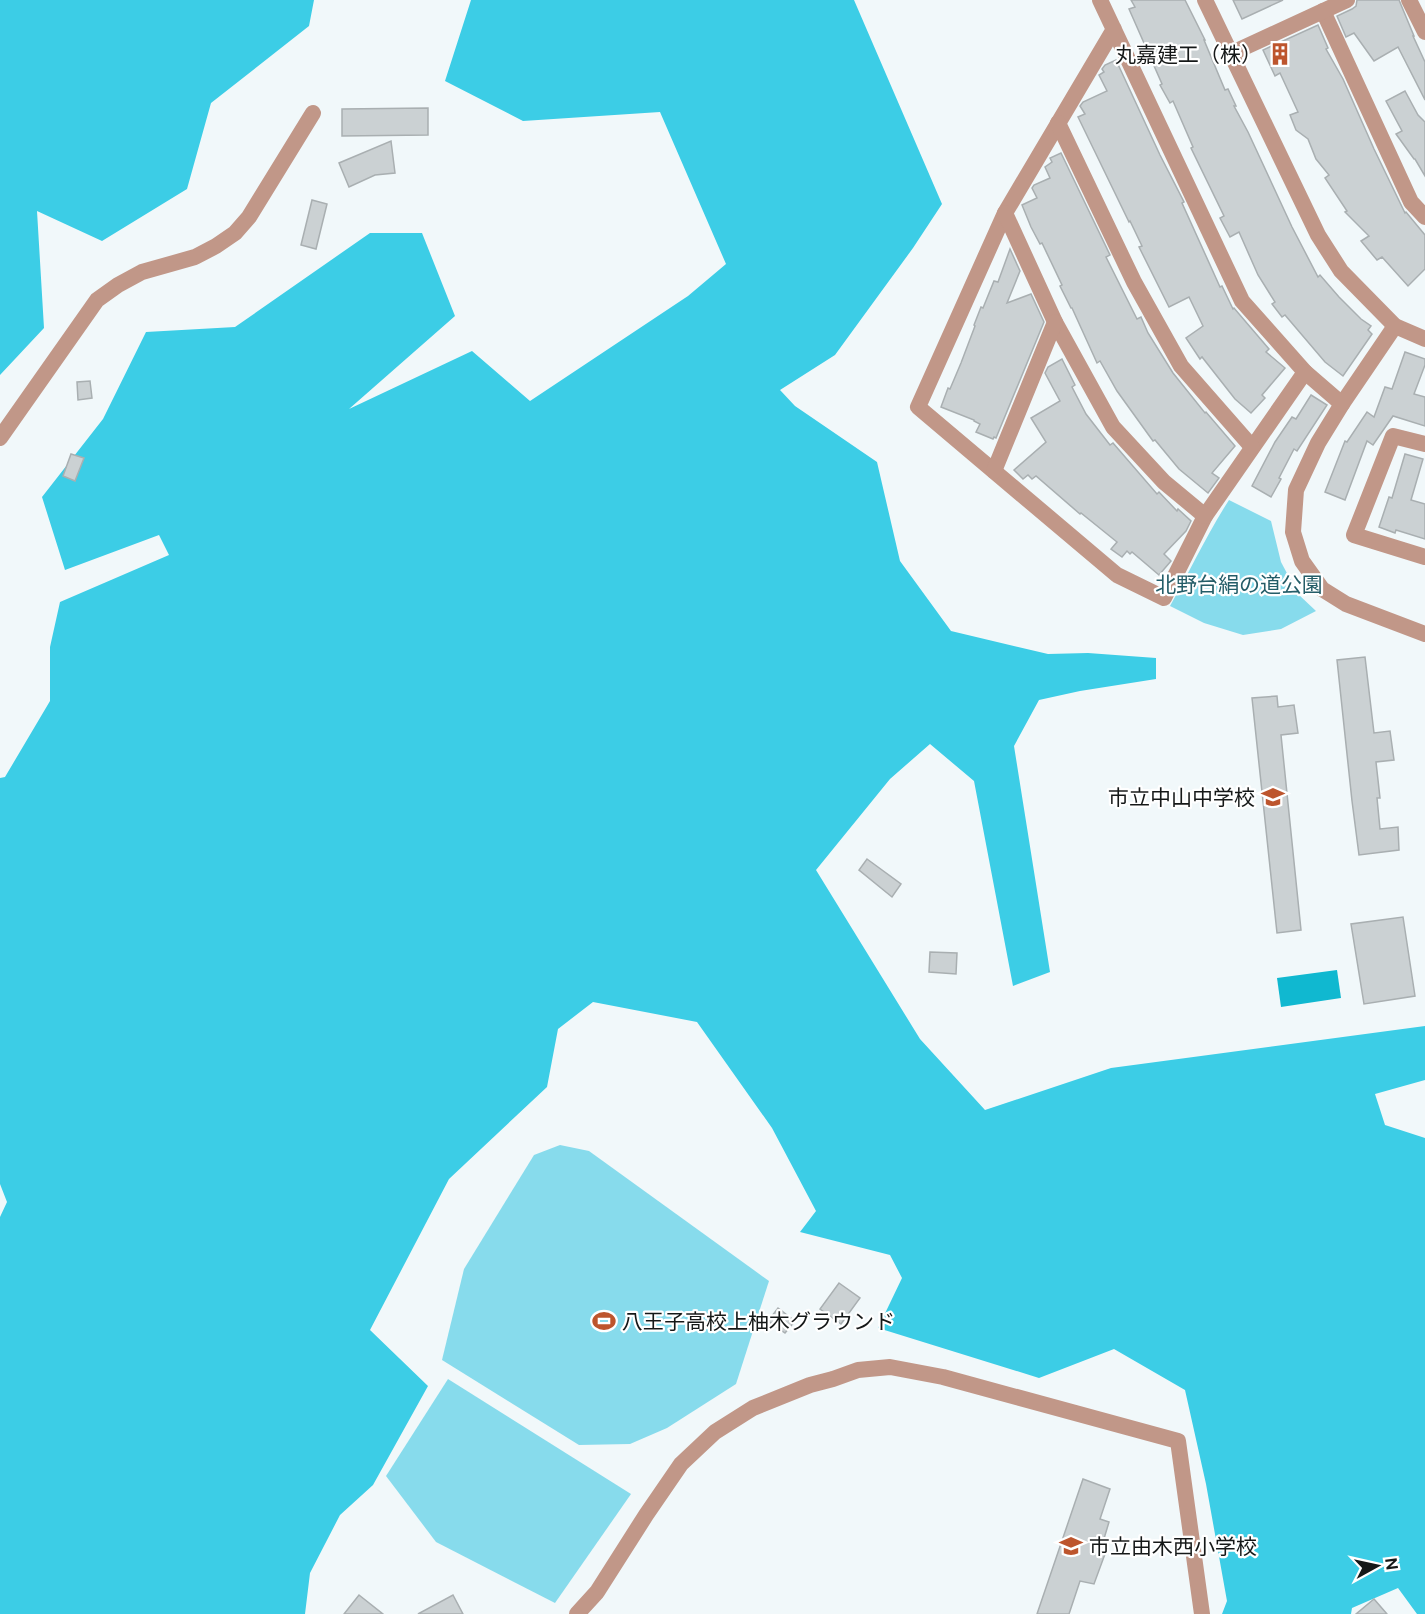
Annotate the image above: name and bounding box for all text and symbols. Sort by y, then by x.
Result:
building icon: 丸嘉建工（株） [1267,41,1293,67]
place label: 丸嘉建工（株） [1115,42,1262,67]
park label: 北野台絹の道公園 [1155,572,1323,597]
school or university icon: 市立中山中学校 [1260,784,1286,810]
place label: 市立中山中学校 [1108,785,1255,810]
sports icon: 八王子高校上柚木グラウンド [591,1308,617,1334]
place label: 八王子高校上柚木グラウンド [622,1309,895,1334]
school or university icon: 市立由木西小学校 [1058,1533,1084,1559]
place label: 市立由木西小学校 [1089,1534,1257,1559]
north arrow [1347,1536,1407,1596]
text: N [1381,1556,1402,1572]

